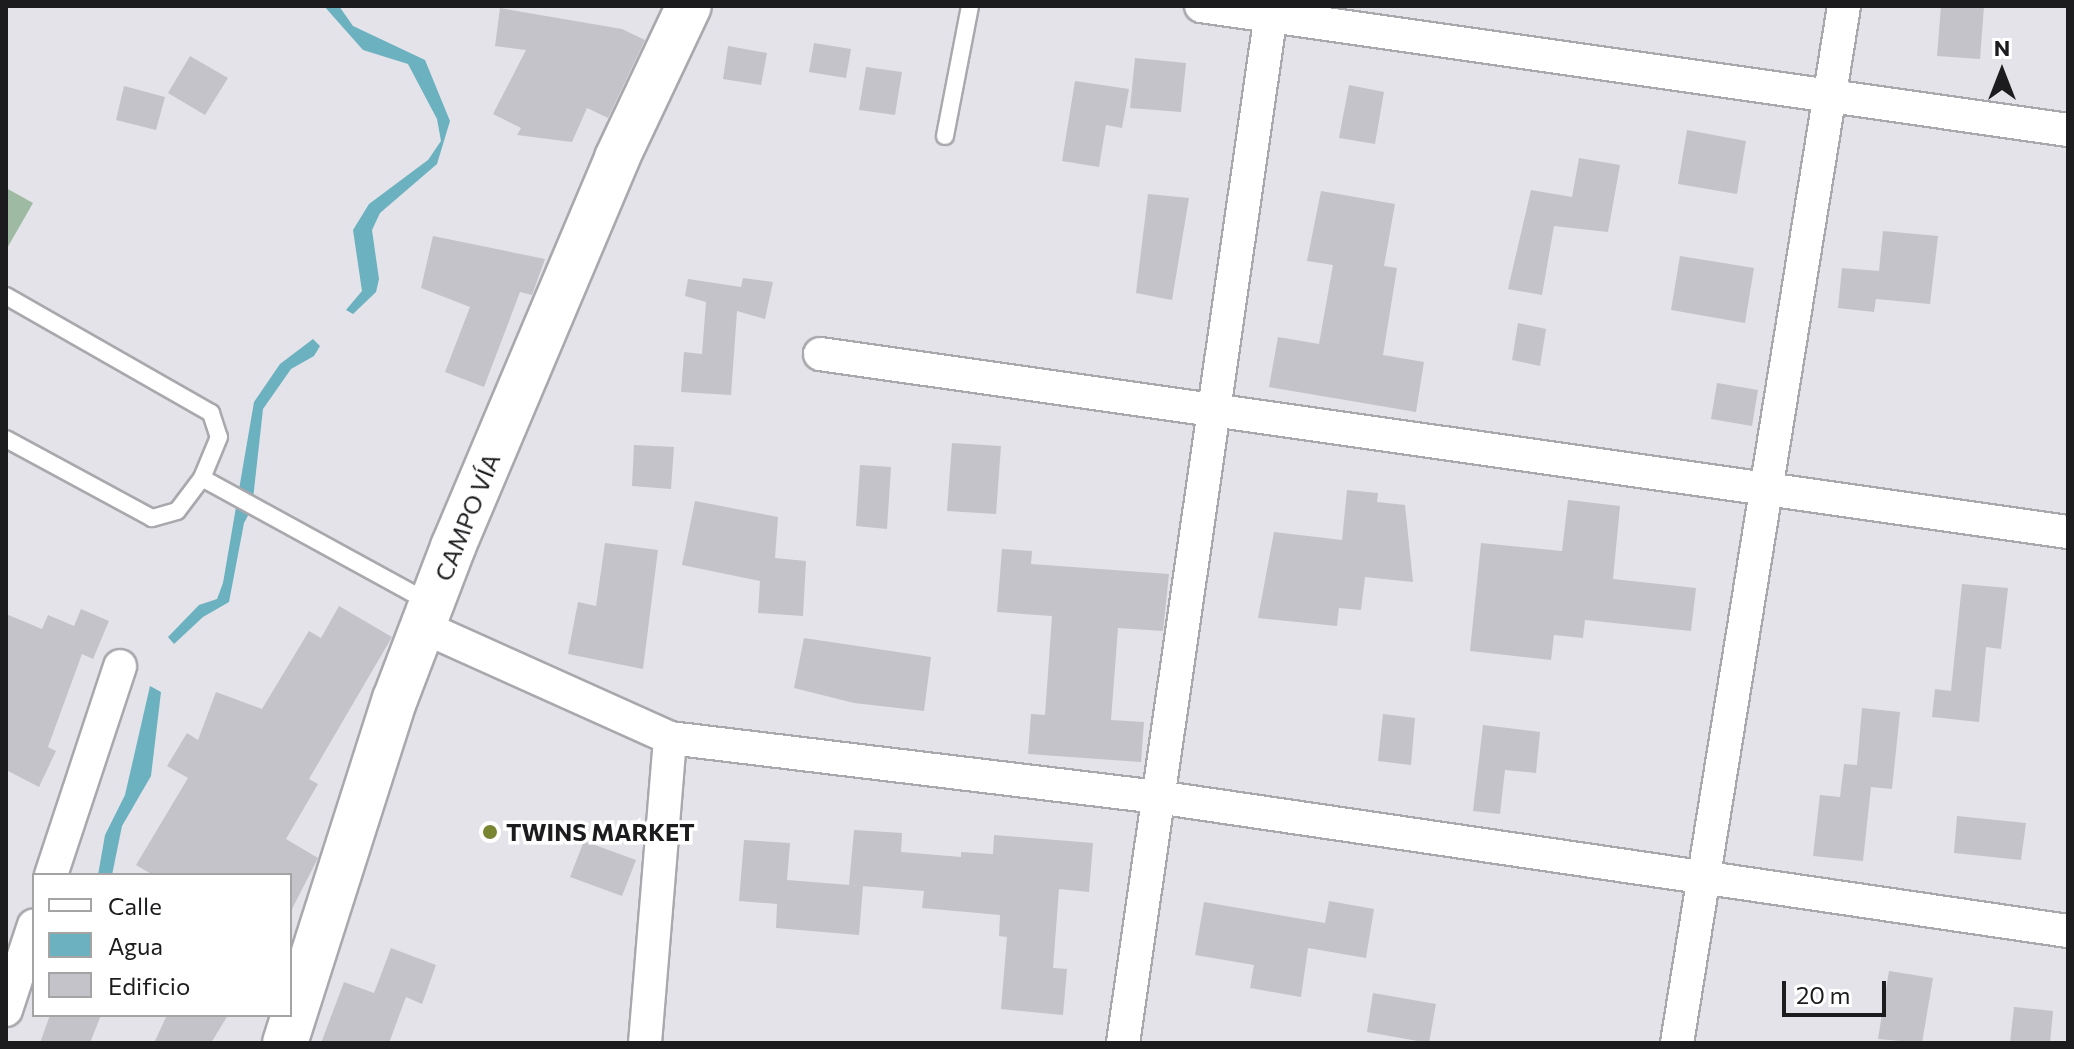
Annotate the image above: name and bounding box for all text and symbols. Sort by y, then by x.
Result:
north arrow [1962,32,2042,112]
text: N [1994,34,2010,61]
street label: CAMPO VÍA [428,449,506,585]
place label: TWINS MARKET [506,818,695,846]
marker: TWINS MARKET [481,823,499,841]
legend [32,873,292,1017]
text: Calle [108,891,162,920]
text: Agua [108,931,163,960]
scale bar [1786,965,1890,1015]
text: Edificio [108,971,190,1000]
text: 20 m [1796,980,1850,1009]

